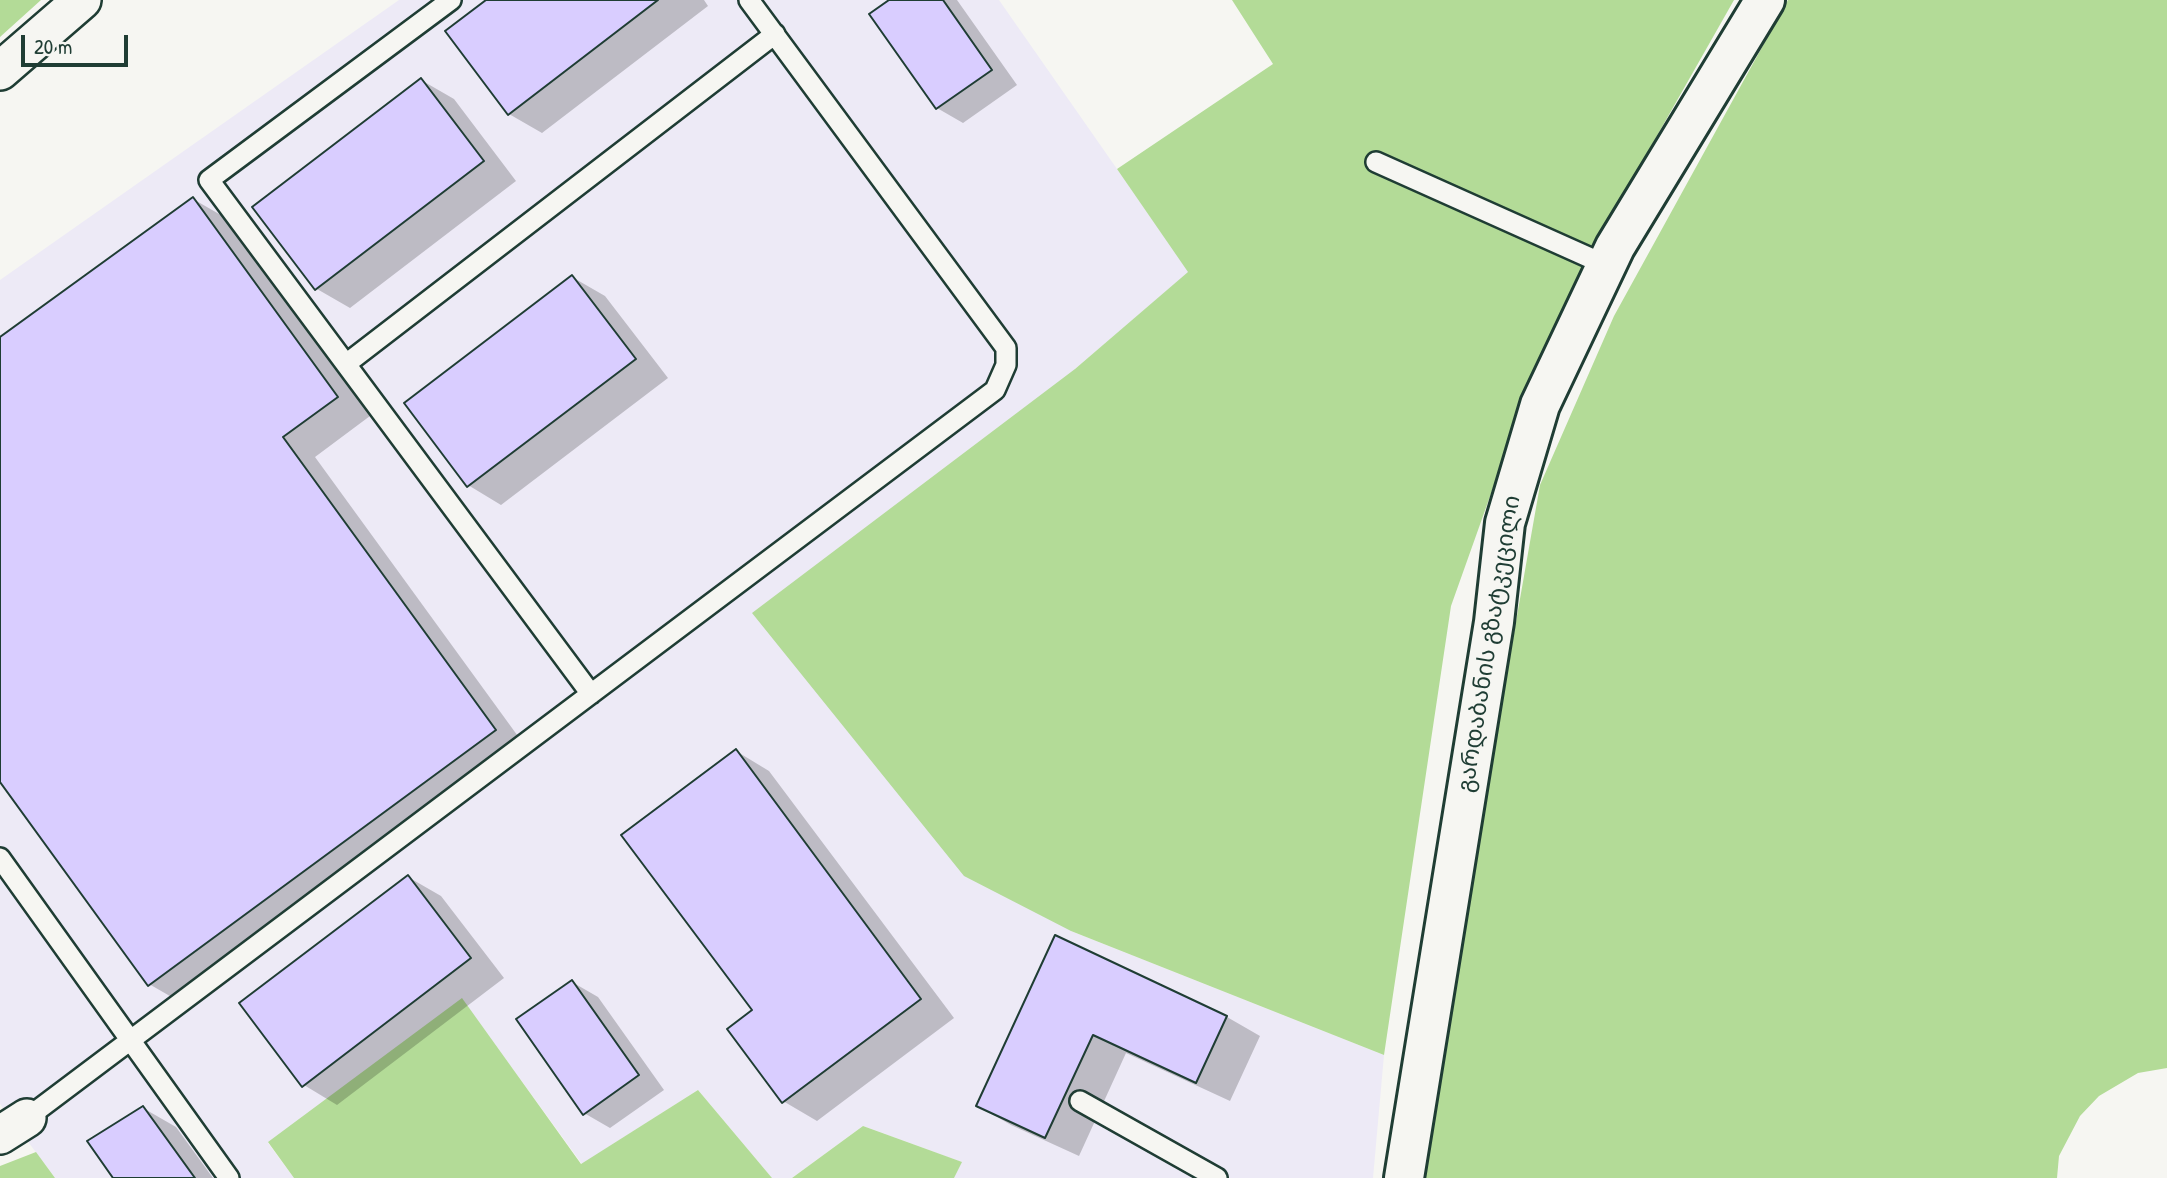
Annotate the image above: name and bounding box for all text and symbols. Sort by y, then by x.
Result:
scale bar [24,21,131,65]
text: 20 m [34,32,72,61]
street label: გარდაბანის გზატკეცილი [1453,493,1527,795]

